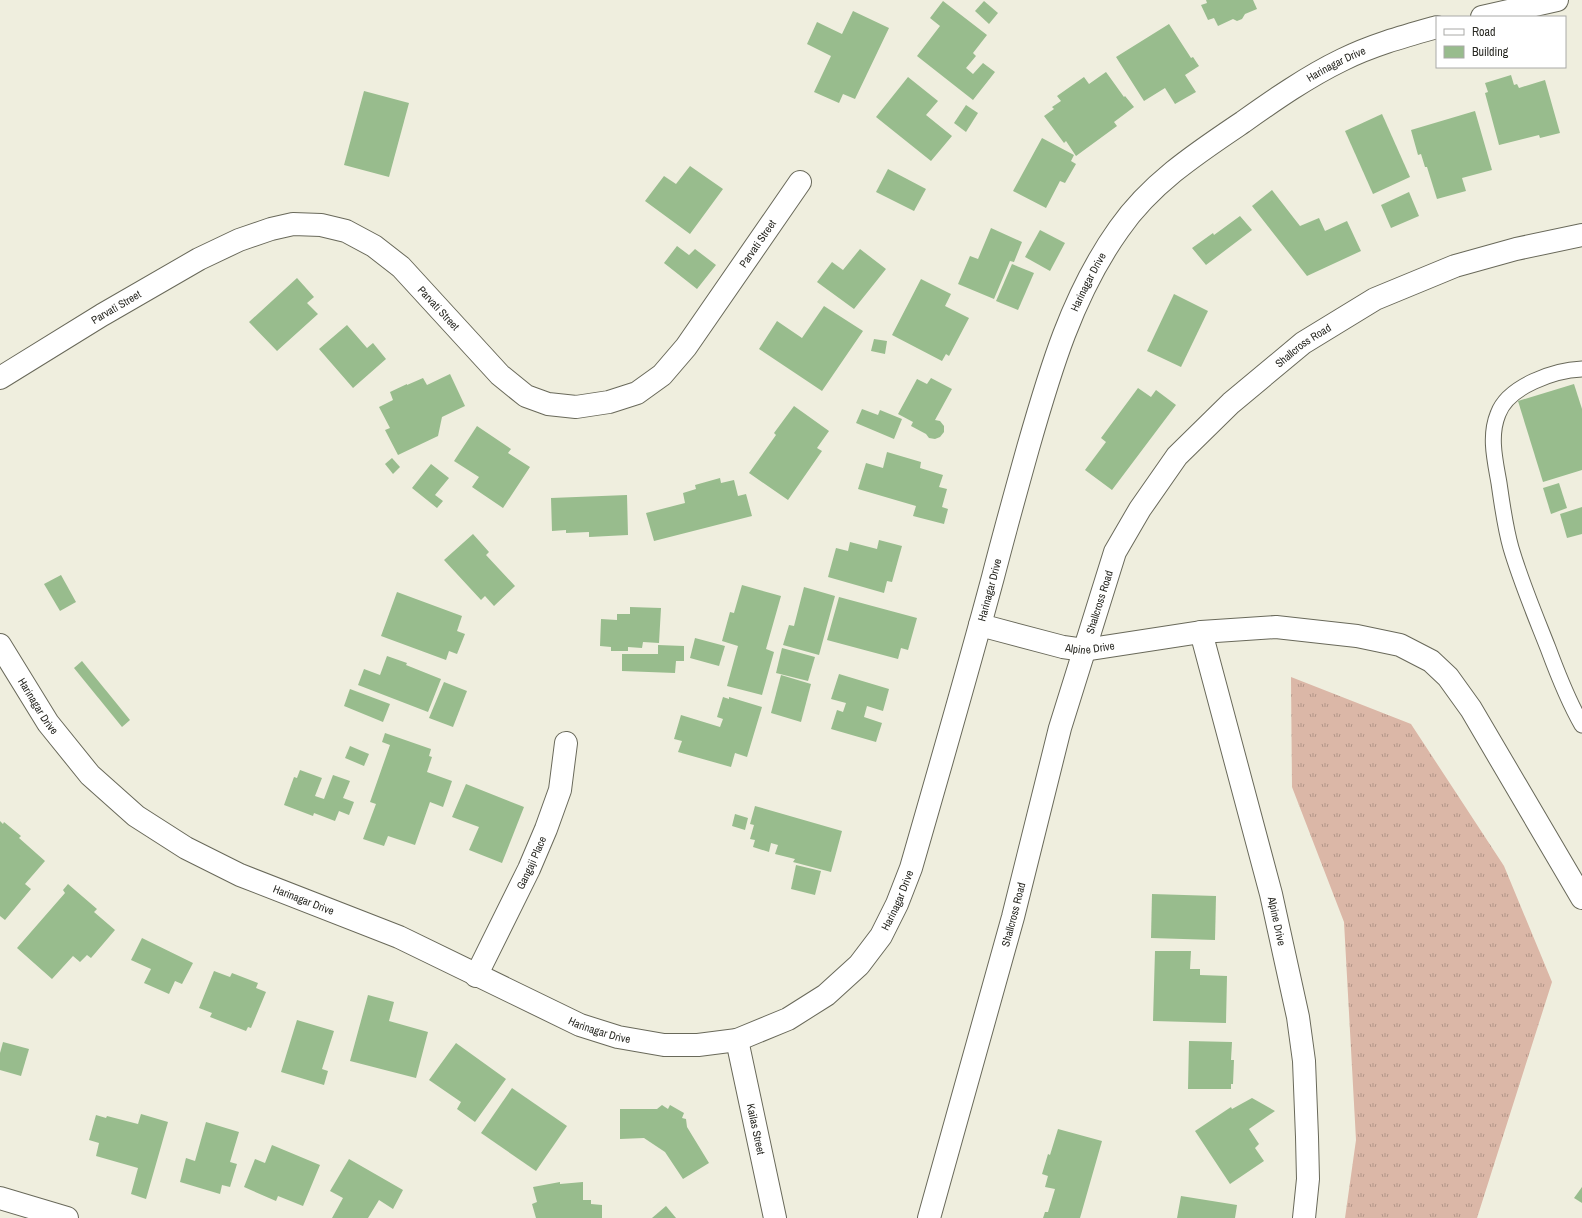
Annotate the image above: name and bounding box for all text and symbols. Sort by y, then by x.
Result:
legend [1436,16,1566,68]
text: Road [1472,24,1496,40]
street label: Harinagar Drive [1304,43,1367,85]
text: Building [1472,44,1509,60]
street label: Parvati Street [736,216,779,270]
street label: Harinagar Drive [1067,250,1109,314]
street label: Parvati Street [415,283,463,334]
street label: Parvati Street [89,287,144,327]
street label: Shallcross Road [1272,321,1334,370]
street label: Harinagar Drive [974,557,1004,623]
street label: Shallcross Road [1083,569,1116,636]
street label: Alpine Drive [1063,638,1116,657]
street label: Harinagar Drive [15,675,61,737]
street label: Gangaji Place [513,834,549,892]
street label: Harinagar Drive [878,868,916,933]
street label: Shallcross Road [998,881,1028,948]
street label: Harinagar Drive [271,882,336,918]
street label: Alpine Drive [1265,894,1289,947]
street label: Harinagar Drive [566,1014,632,1046]
street label: Kailas Street [744,1102,768,1156]

